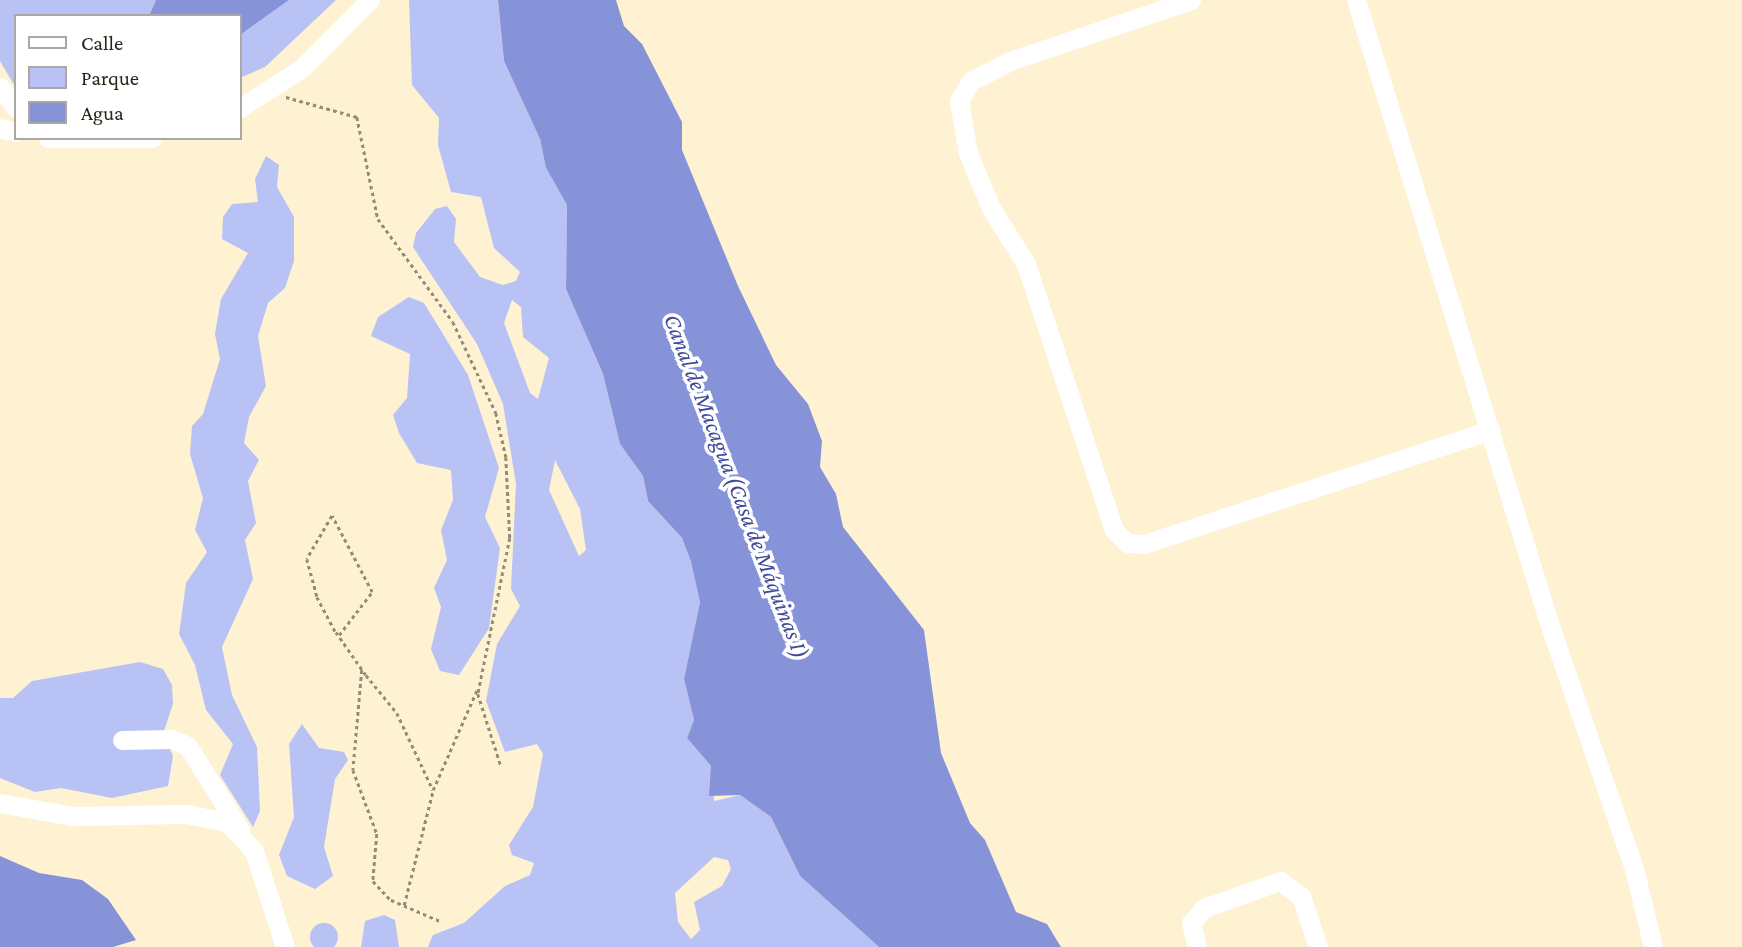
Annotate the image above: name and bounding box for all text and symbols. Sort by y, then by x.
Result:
legend [14,14,242,140]
text: Calle [81,31,123,55]
text: Parque [81,66,139,90]
text: Agua [81,101,124,125]
water label: Canal de Macagua (Casa de Máquinas I) [658,310,816,662]

